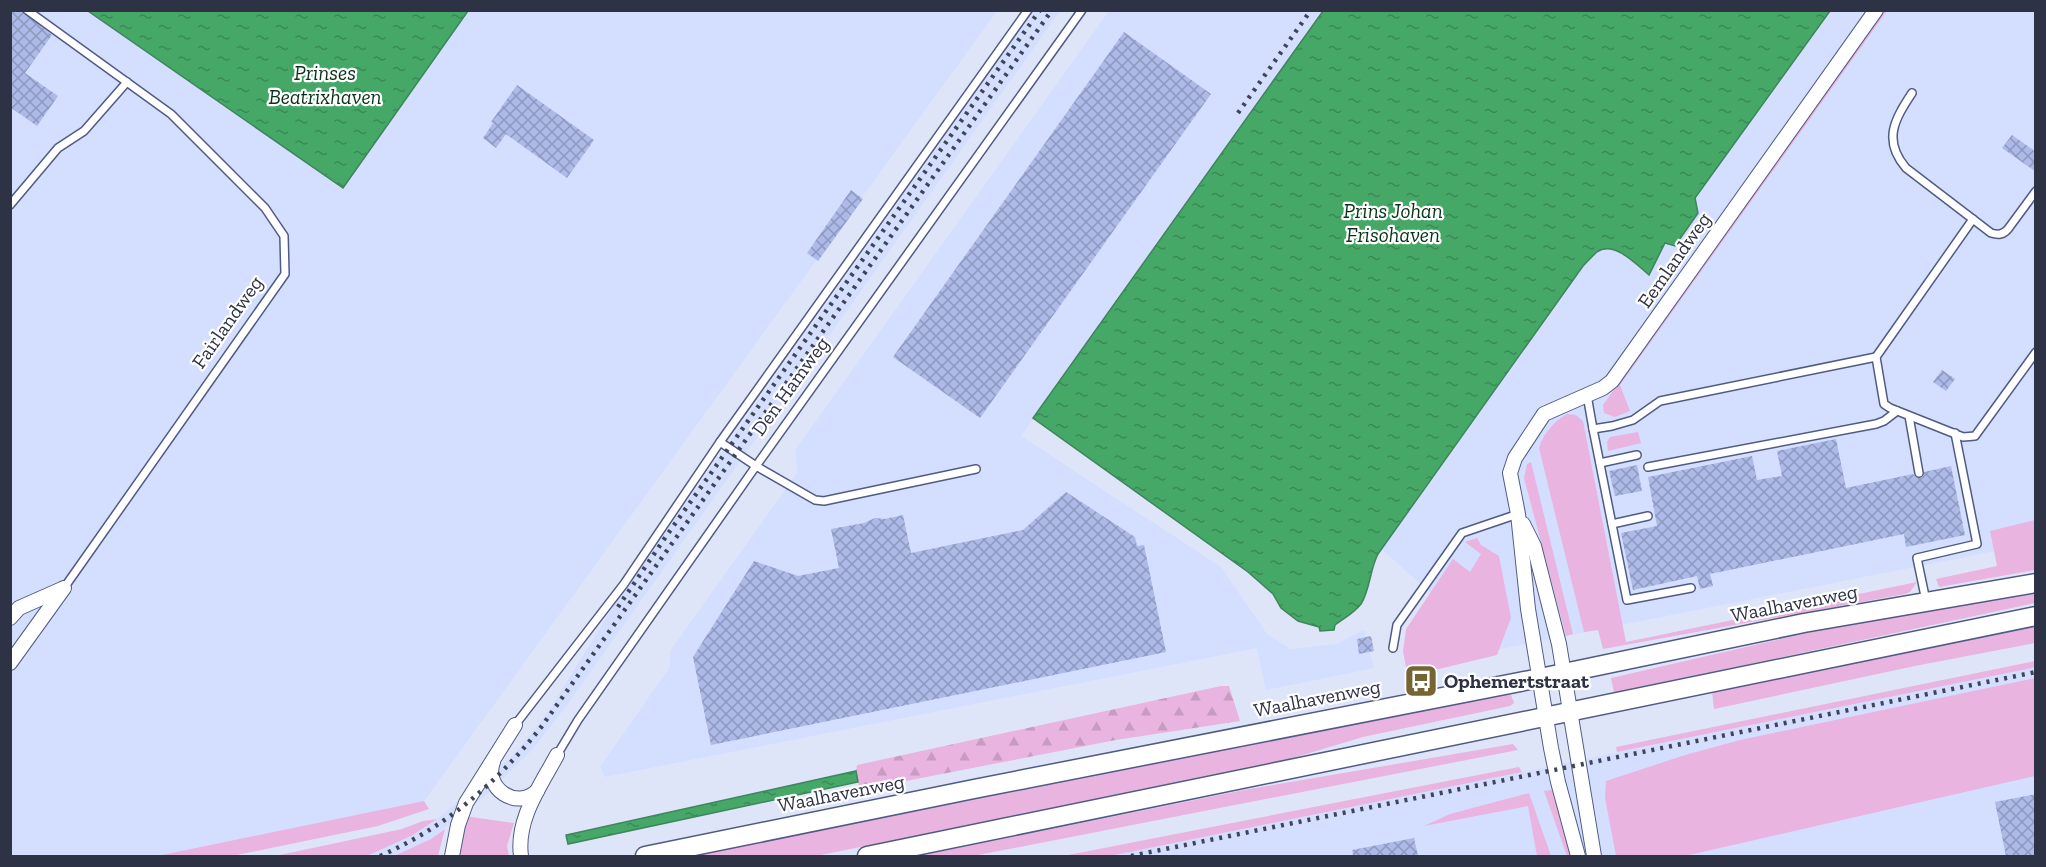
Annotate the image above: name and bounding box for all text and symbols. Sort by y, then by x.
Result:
water label: Prinses Beatrixhaven [268,60,382,109]
water label: Prins Johan Frisohaven [1343,198,1443,247]
street label: Eemlandweg [1632,208,1716,312]
street label: Fairlandweg [186,271,268,373]
street label: Den Hamweg [746,332,834,440]
street label: Waalhavenweg [1729,579,1859,627]
bus stop icon: Ophemertstraat [1403,663,1439,699]
place label: Ophemertstraat [1444,669,1590,693]
street label: Waalhavenweg [1252,674,1382,722]
street label: Waalhavenweg [776,769,906,817]

